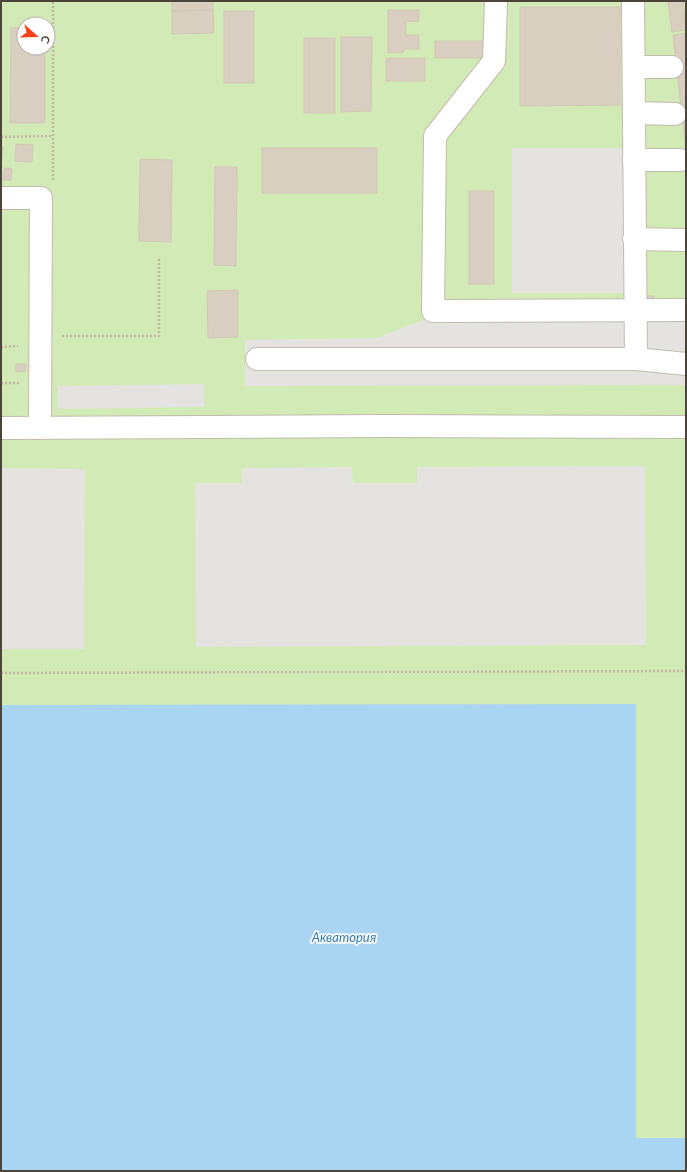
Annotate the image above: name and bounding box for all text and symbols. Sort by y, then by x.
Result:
north arrow [16,16,56,56]
text: С [38,34,53,46]
water label: Акватория [311,929,376,945]

